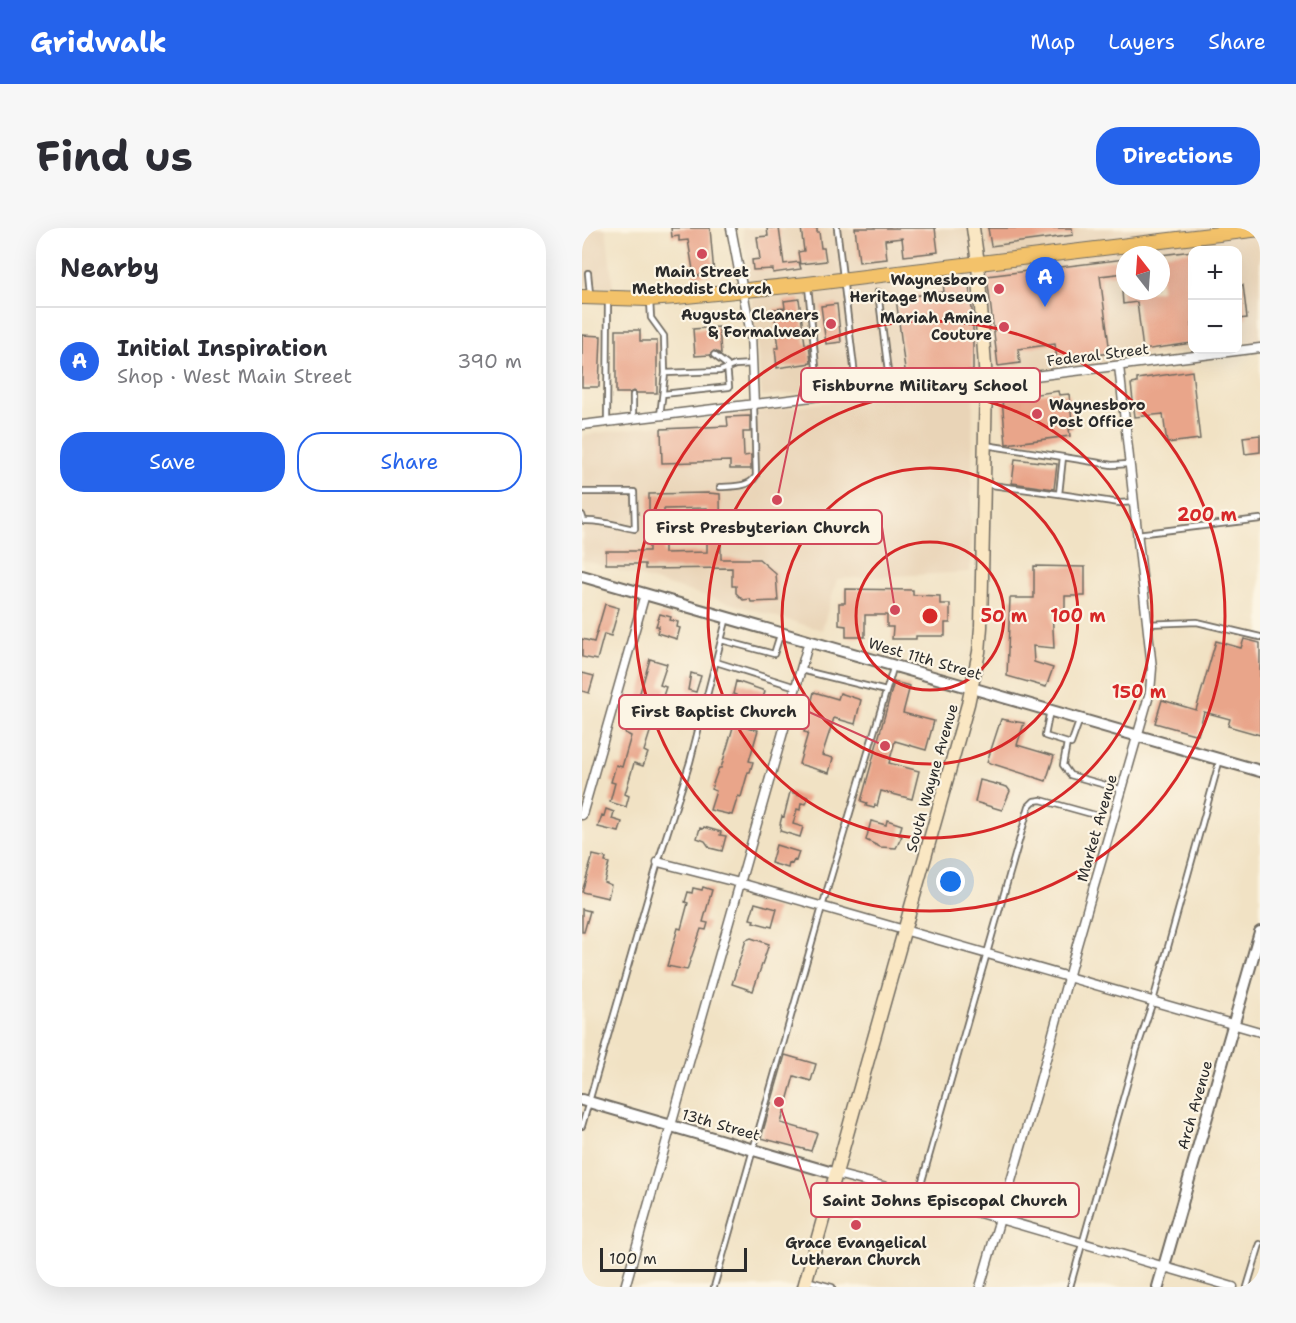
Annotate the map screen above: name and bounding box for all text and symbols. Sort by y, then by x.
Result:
text: Gridwalk [30,23,167,61]
text: Map [1030,28,1075,56]
text: Layers [1108,28,1175,56]
text: Share [1208,28,1266,56]
button: Directions [1096,127,1260,185]
text: Find us [36,128,193,184]
north arrow [1116,246,1170,300]
map controls [1188,246,1242,354]
button: + [1188,246,1242,300]
marker: Main Street Methodist Church [695,247,709,261]
text: Nearby [60,250,159,285]
pin: A [1026,257,1064,307]
place label: Main Street Methodist Church [632,262,772,299]
place label: Waynesboro Heritage Museum [850,270,987,307]
marker: Waynesboro Heritage Museum [992,282,1006,296]
button: − [1188,300,1242,354]
place label: Augusta Cleaners & Formalwear [681,305,819,342]
place label: Mariah Amine Couture [880,308,992,345]
marker: Augusta Cleaners & Formalwear [824,317,838,331]
marker: Mariah Amine Couture [997,320,1011,334]
text: Initial Inspiration [117,334,327,363]
street label: Federal Street [1046,339,1150,371]
text: A [72,348,87,374]
text: 390 m [457,348,522,374]
text: Shop · West Main Street [117,363,352,389]
callout: Fishburne Military School [801,368,1040,402]
text: Fishburne Military School [812,375,1028,396]
place label: Waynesboro Post Office [1049,395,1146,432]
marker: Waynesboro Post Office [1030,407,1044,421]
button: Save [60,432,285,492]
button: Share [297,432,522,492]
text: 200 m [1177,503,1238,527]
callout: First Presbyterian Church [644,510,882,544]
text: First Presbyterian Church [656,517,870,538]
text: 50 m [981,604,1028,628]
text: 100 m [1050,604,1106,628]
centre of rings [920,606,940,626]
street label: West 11th Street [866,633,984,685]
text: 150 m [1112,680,1167,704]
callout: First Baptist Church [619,695,809,729]
text: First Baptist Church [631,701,797,722]
street label: South Wayne Avenue [901,701,963,855]
street label: Market Avenue [1072,772,1122,884]
your location [936,867,965,896]
street label: Arch Avenue [1173,1058,1217,1152]
street label: 13th Street [679,1104,763,1146]
callout: Saint Johns Episcopal Church [811,1183,1079,1217]
text: Saint Johns Episcopal Church [823,1190,1068,1211]
marker: Grace Evangelical Lutheran Church [849,1218,863,1232]
place label: Grace Evangelical Lutheran Church [785,1233,927,1270]
scale bar [600,1245,747,1272]
text: 100 m [609,1248,657,1269]

